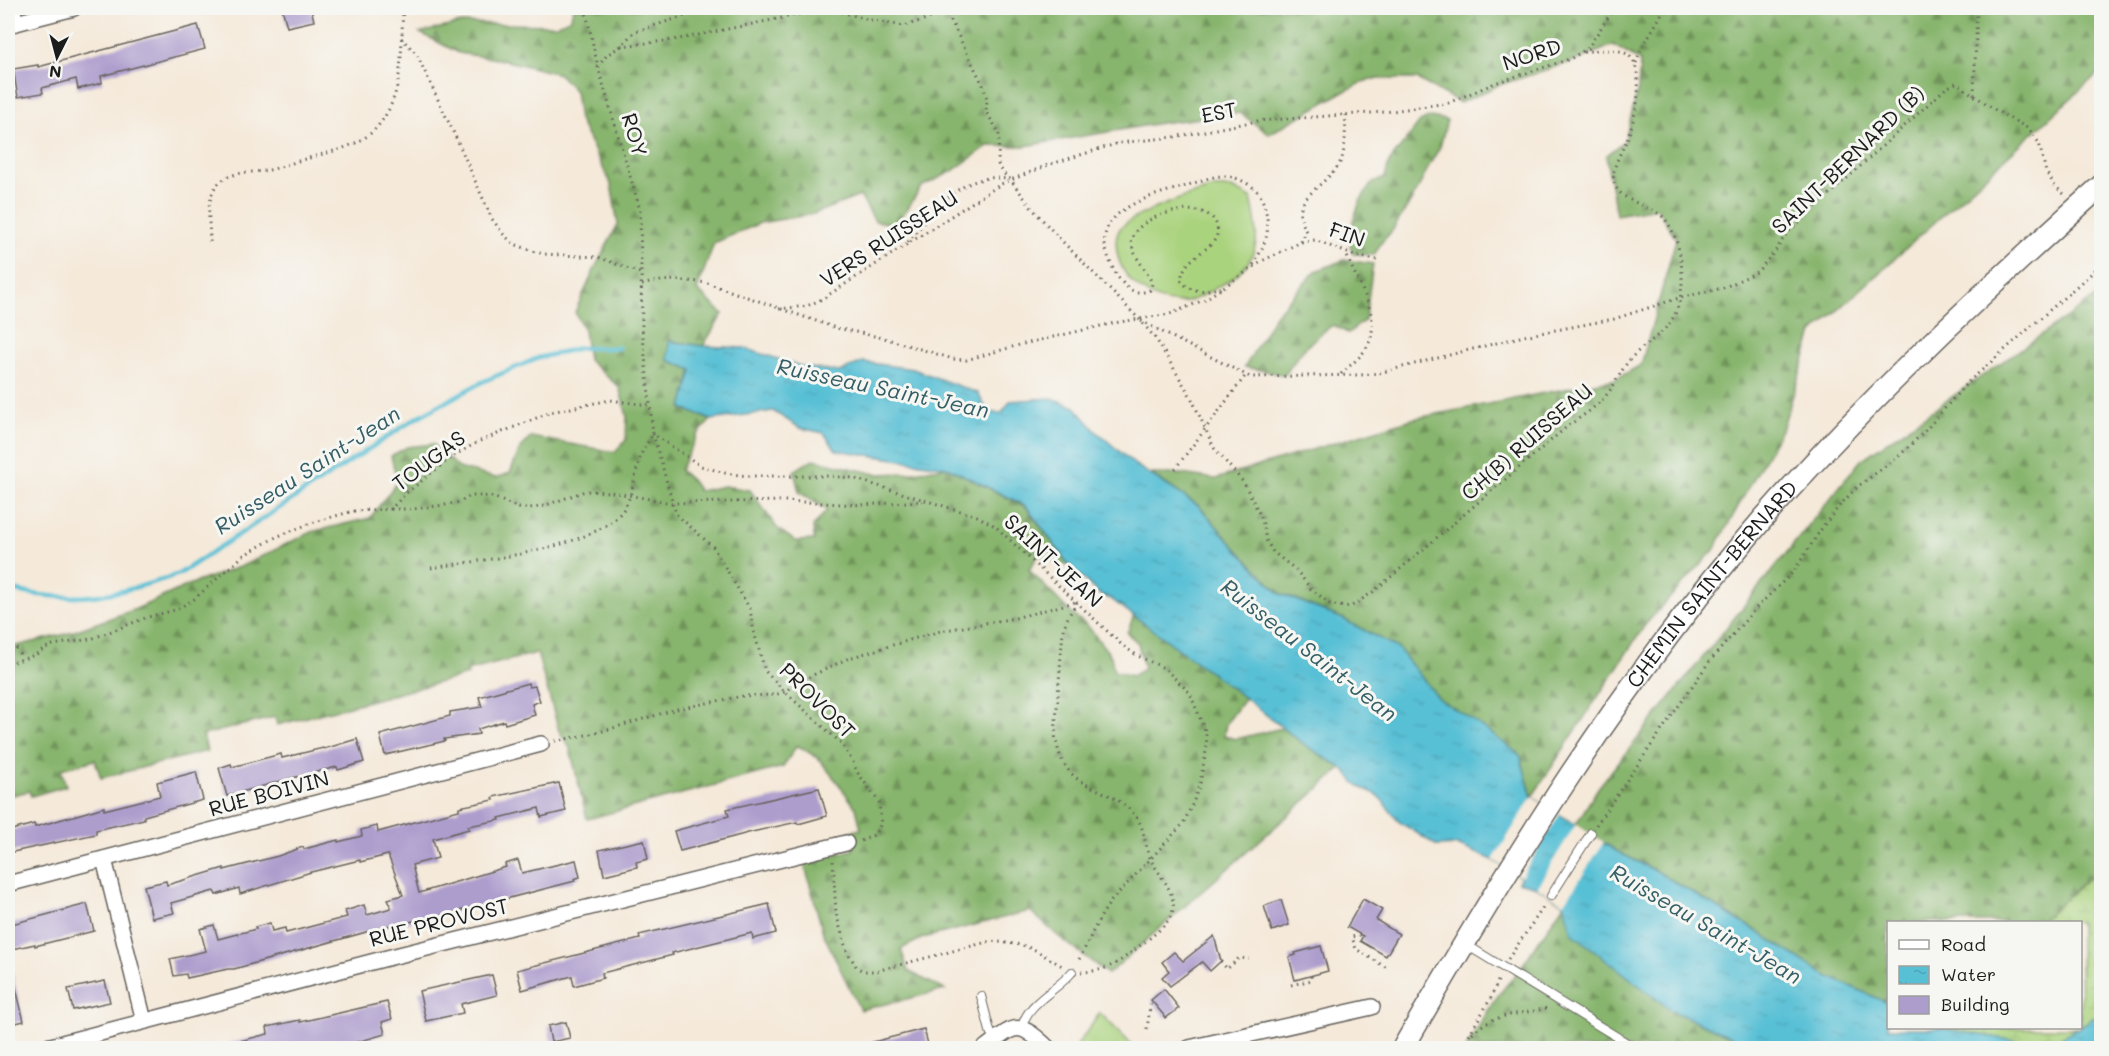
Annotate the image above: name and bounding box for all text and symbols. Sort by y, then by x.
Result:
north arrow [27,27,87,87]
street label: NORD [1499,31,1564,76]
text: N [48,61,63,83]
street label: SAINT-BERNARD (B) [1765,79,1929,239]
street label: EST [1199,95,1239,128]
street label: ROY [616,110,654,159]
street label: VERS RUISSEAU [814,183,962,292]
street label: FIN [1326,215,1369,252]
water label: Ruisseau Saint-Jean [774,351,992,424]
street label: CH(B) RUISSEAU [1455,377,1597,505]
water label: Ruisseau Saint-Jean [208,399,405,541]
street label: TOUGAS [386,424,470,496]
street label: CHEMIN SAINT-BERNARD [1620,474,1803,693]
street label: SAINT-JEAN [999,507,1109,612]
water label: Ruisseau Saint-Jean [1215,572,1403,728]
street label: PROVOST [774,656,862,744]
street label: RUE BOIVIN [206,764,332,822]
water label: Ruisseau Saint-Jean [1605,857,1807,990]
street label: RUE PROVOST [366,891,511,952]
legend [1887,921,2082,1029]
text: Road [1941,932,1986,956]
text: Water [1941,962,1996,986]
text: Building [1941,992,2009,1016]

